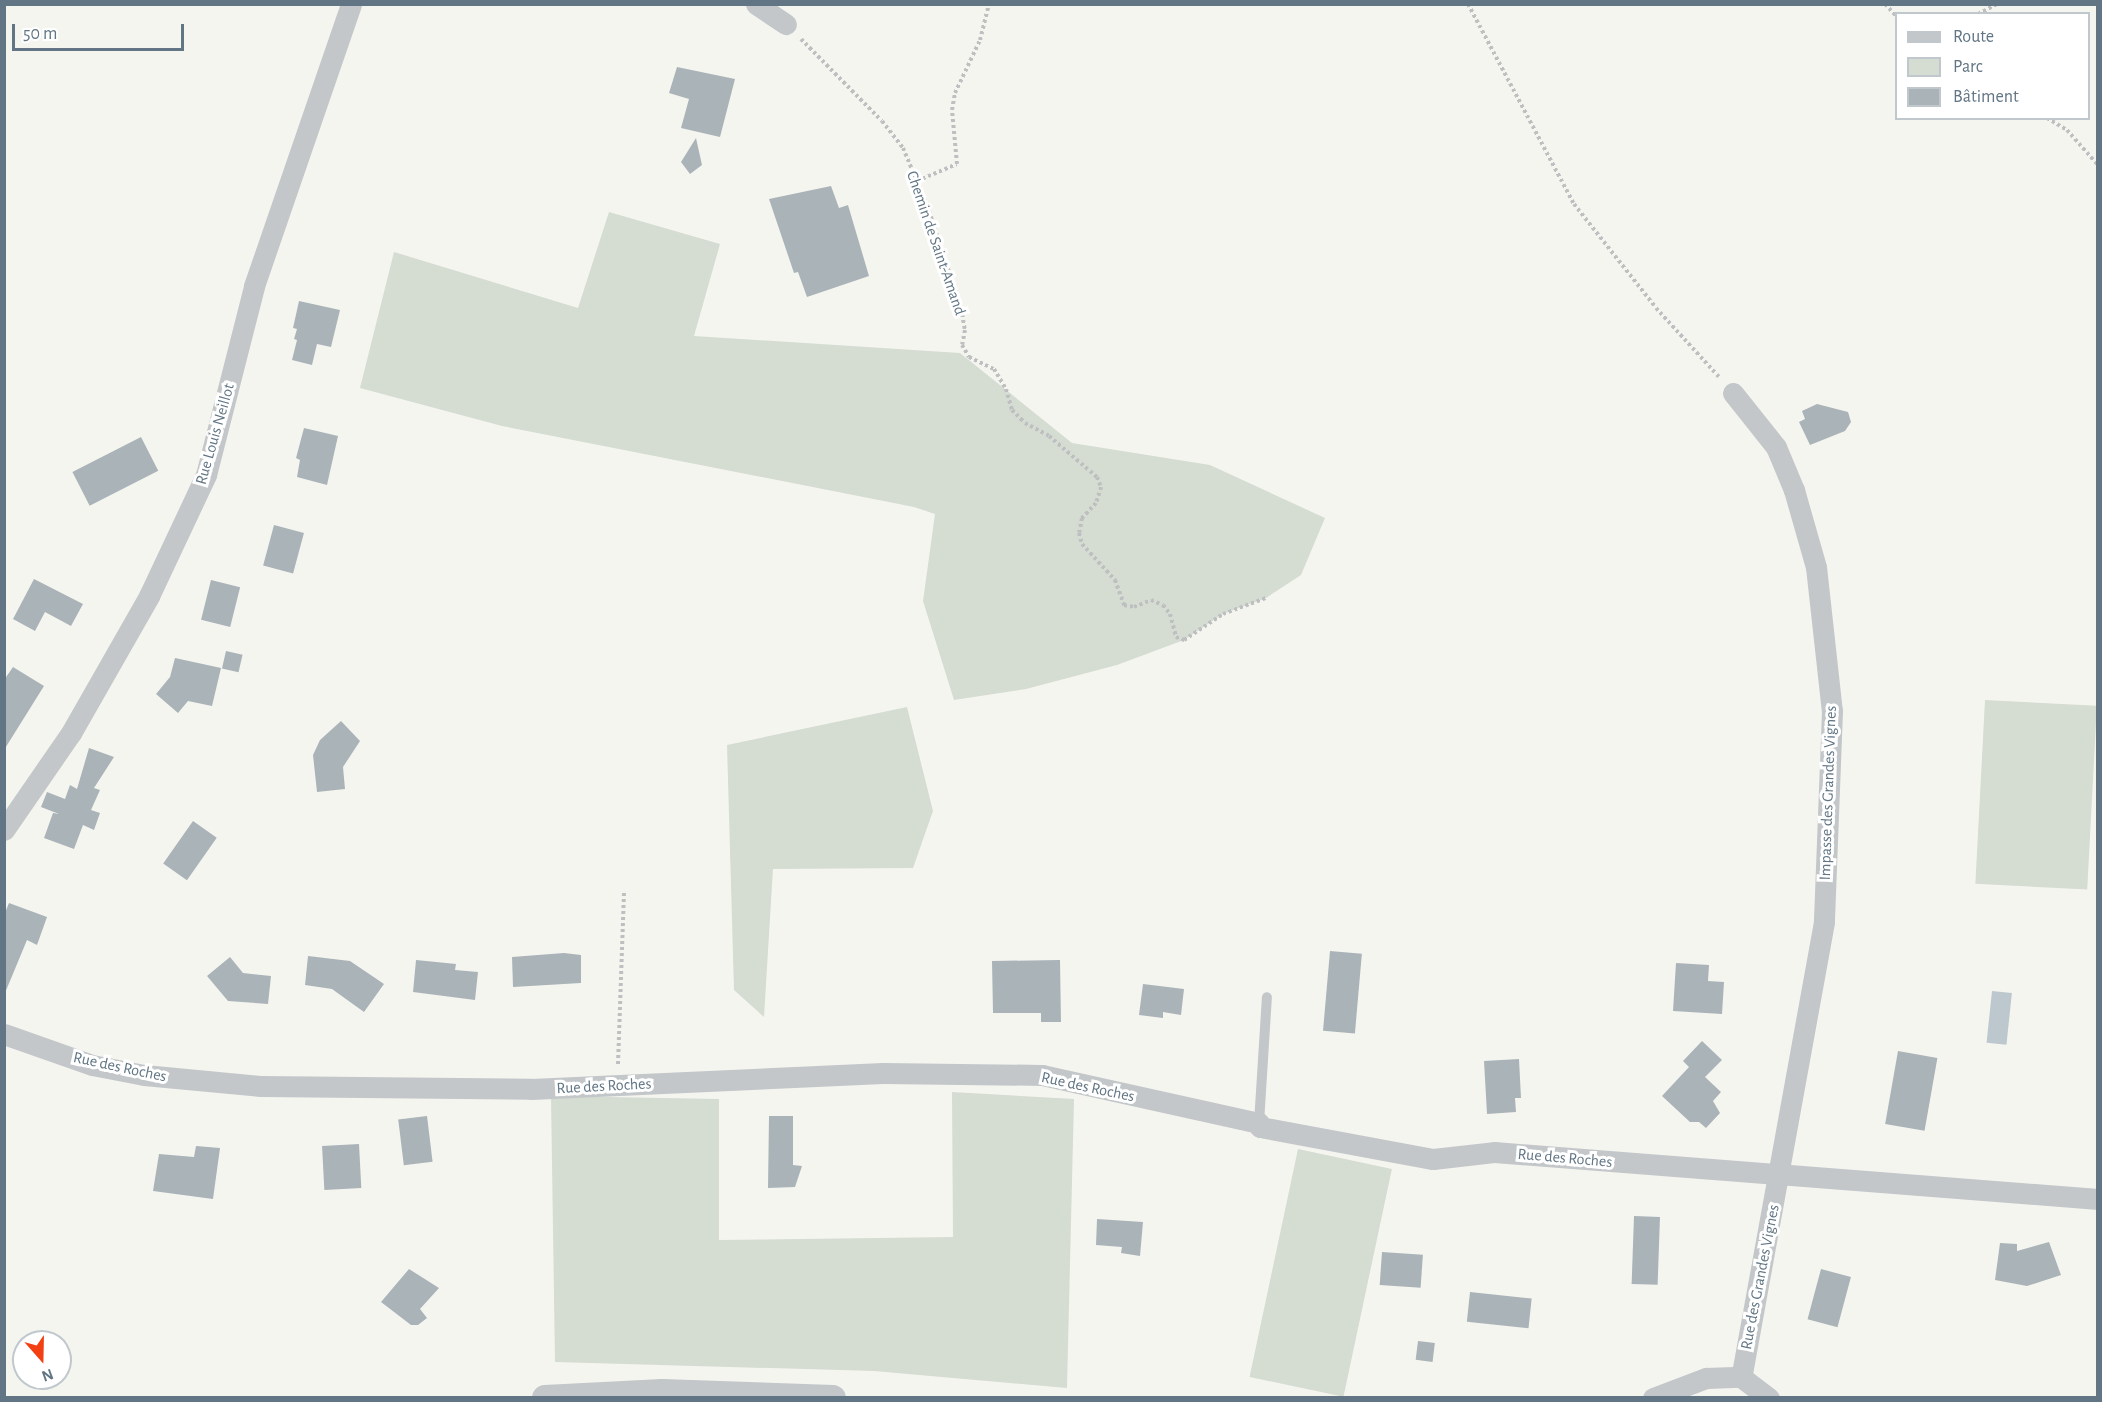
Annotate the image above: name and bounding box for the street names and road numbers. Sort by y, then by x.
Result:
street label: Chemin de Saint-Amand [902,168,970,318]
street label: Rue Louis Neillot [191,381,239,487]
street label: Impasse des Grandes Vignes [1815,705,1841,881]
street label: Rue des Roches [72,1048,168,1086]
street label: Rue des Roches [1040,1068,1136,1106]
street label: Rue des Roches [556,1074,652,1098]
street label: Rue des Roches [1517,1144,1613,1172]
street label: Rue des Grandes Vignes [1737,1203,1783,1351]

